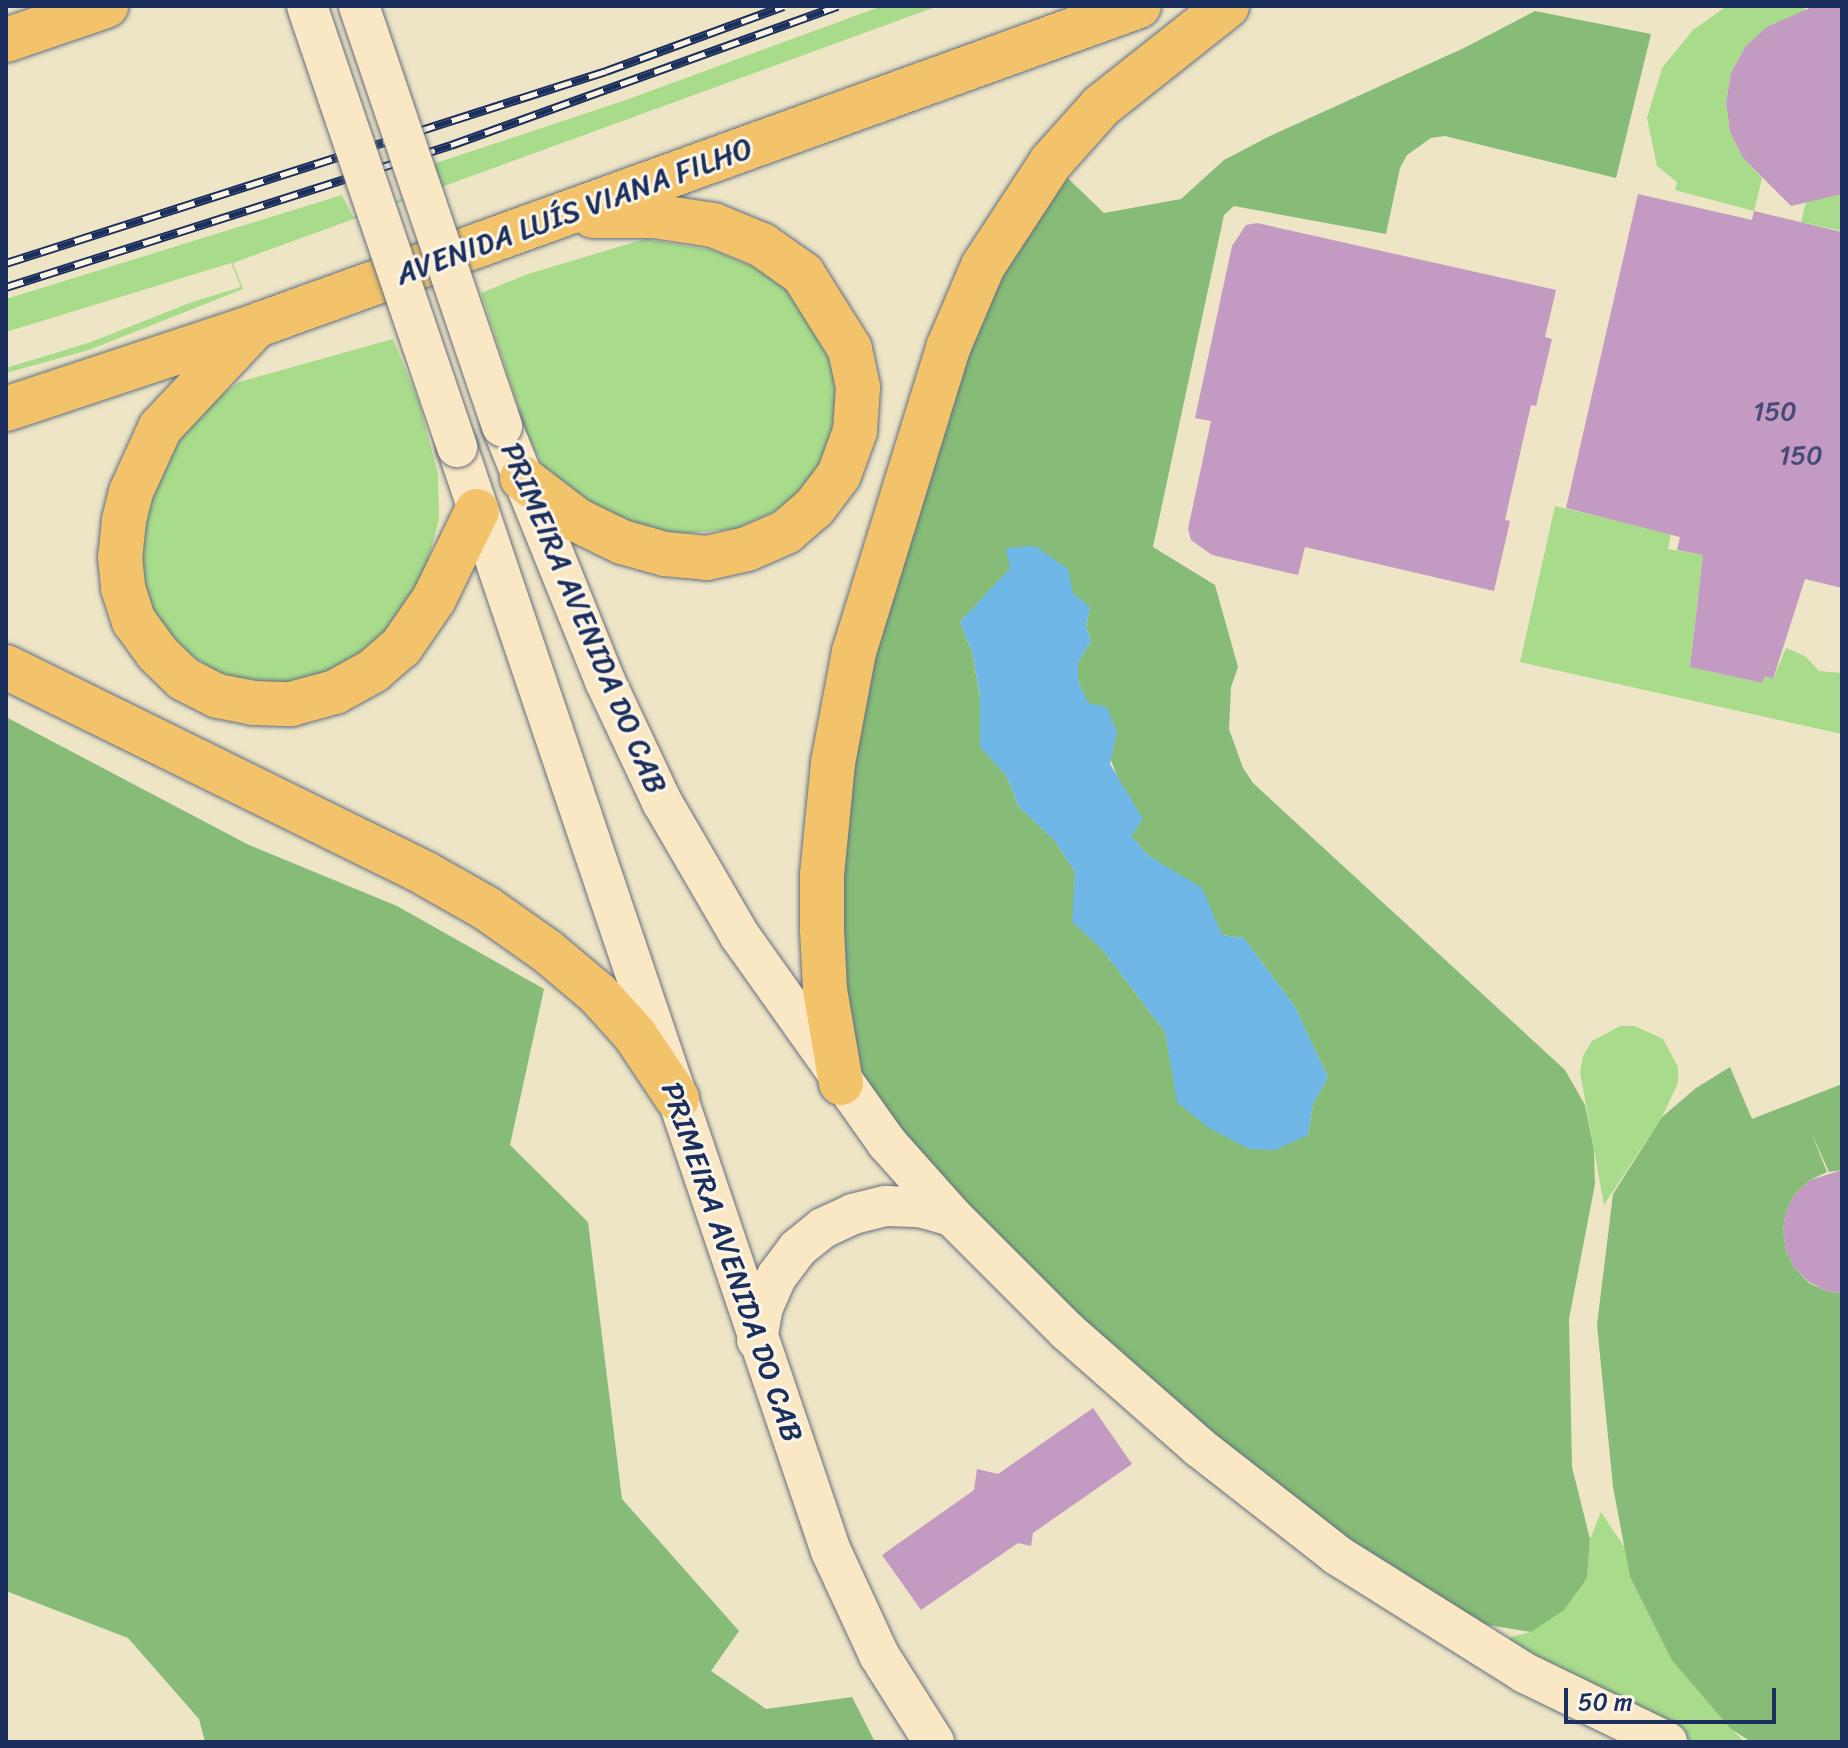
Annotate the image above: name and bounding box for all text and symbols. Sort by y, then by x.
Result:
street label: AVENIDA LUÍS VIANA FILHO [388,129,760,293]
house number: 150 [1753,396,1797,428]
street label: PRIMEIRA AVENIDA DO CAB [494,438,674,798]
house number: 150 [1779,440,1823,472]
street label: PRIMEIRA AVENIDA DO CAB [654,1078,810,1446]
scale bar [1568,1672,1780,1722]
text: 50 m [1578,1681,1633,1723]

